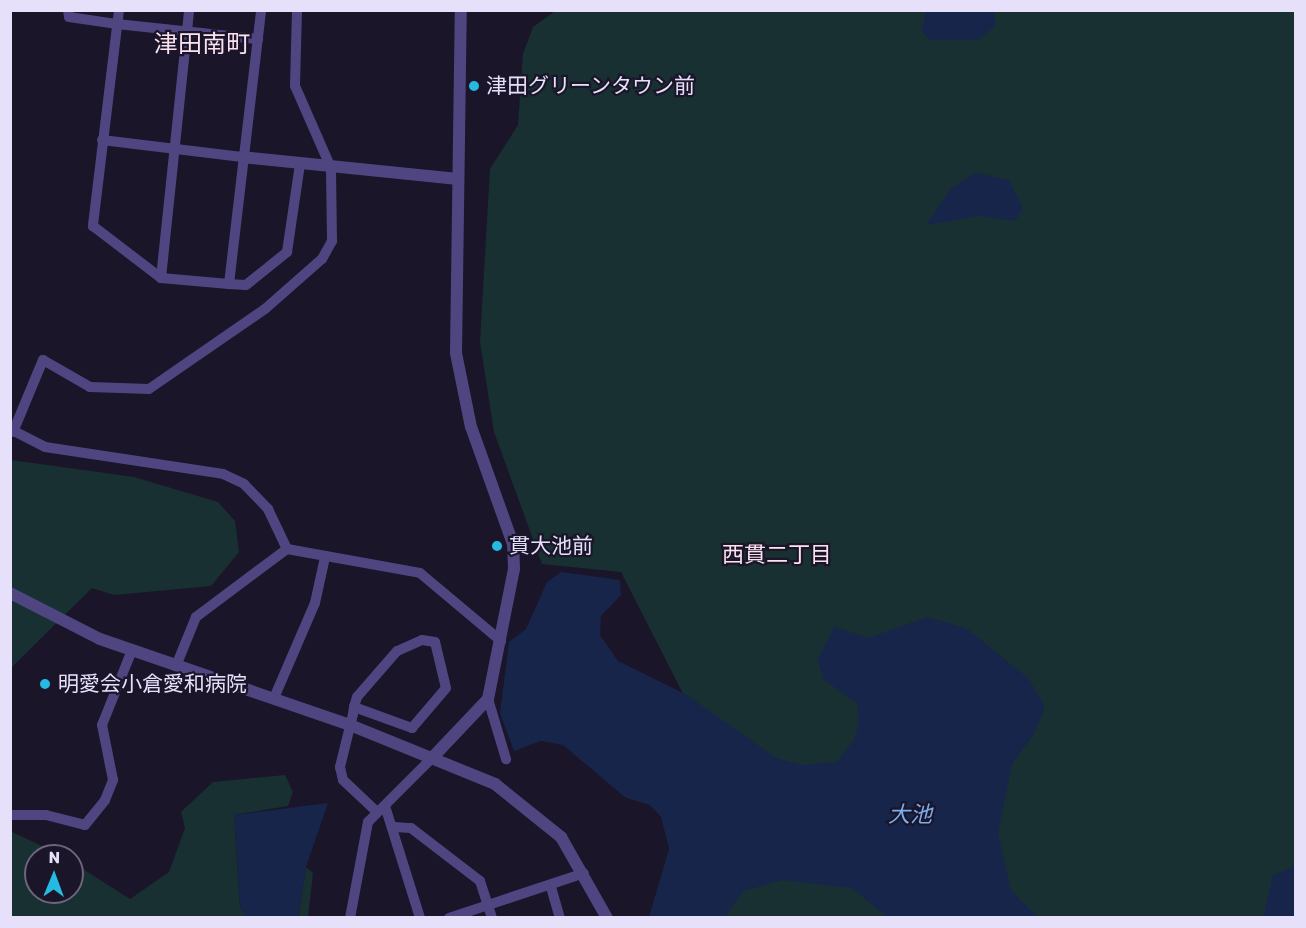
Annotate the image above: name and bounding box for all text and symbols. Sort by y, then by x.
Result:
district label: 津田南町 [154,31,250,59]
place label: 津田グリーンタウン前 [486,73,696,99]
marker: 津田グリーンタウン前 [467,79,481,93]
place label: 貫大池前 [509,533,593,559]
marker: 貫大池前 [490,539,504,553]
district label: 西貫二丁目 [722,542,832,568]
place label: 明愛会小倉愛和病院 [58,671,247,697]
marker: 明愛会小倉愛和病院 [36,675,54,693]
water label: 大池 [888,802,932,828]
north arrow [24,844,84,904]
text: N [48,848,60,867]

